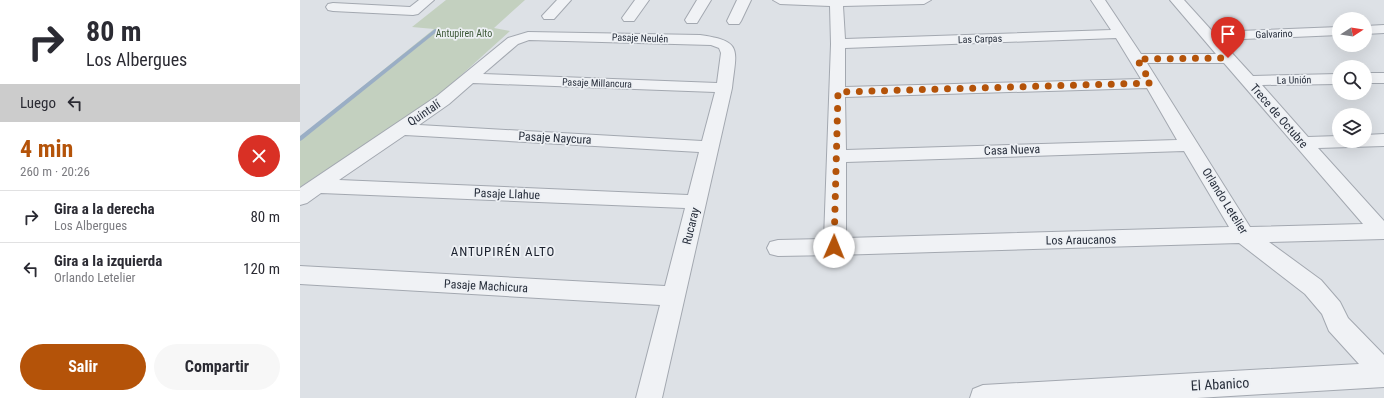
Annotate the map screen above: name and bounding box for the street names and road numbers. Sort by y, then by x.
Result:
street label: Galvarino [1255,28,1293,40]
street label: Pasaje Neulén [612,32,669,44]
street label: Las Carpas [958,33,1003,45]
street label: La Unión [1277,74,1311,86]
street label: Pasaje Millancura [562,76,632,90]
street label: Trece de Octubre [1247,81,1311,151]
street label: Quintalí [405,96,444,129]
street label: Pasaje Naycura [518,129,592,147]
street label: Casa Nueva [984,142,1041,158]
street label: Orlando Letelier [1199,165,1251,237]
street label: Pasaje Llahue [474,186,541,202]
street label: Rucaray [680,206,702,246]
street label: Los Araucanos [1046,232,1116,248]
street label: Pasaje Machicura [444,277,529,295]
street label: El Abanico [1190,374,1250,394]

